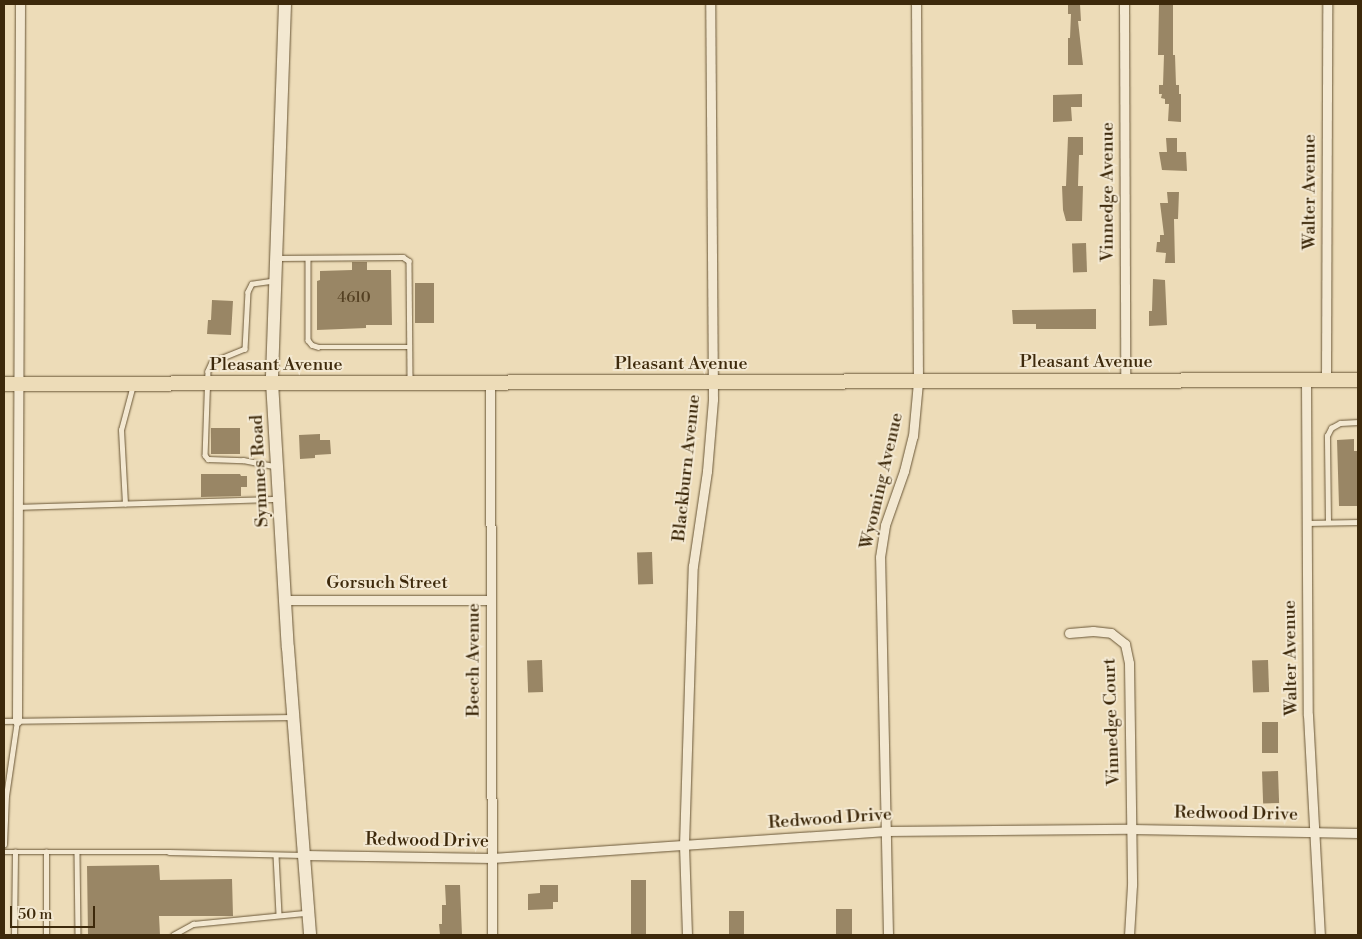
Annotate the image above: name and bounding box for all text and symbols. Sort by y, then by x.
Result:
street label: Vinnedge Avenue [1097,122,1119,262]
street label: Walter Avenue [1299,134,1321,250]
house number: 4610 [337,289,371,307]
street label: Pleasant Avenue [1020,351,1152,373]
street label: Pleasant Avenue [615,353,747,375]
street label: Pleasant Avenue [210,354,342,376]
street label: Blackburn Avenue [669,393,705,543]
street label: Wyoming Avenue [856,411,908,551]
street label: Symmes Road [246,414,274,528]
street label: Gorsuch Street [326,572,448,594]
street label: Walter Avenue [1279,600,1303,716]
street label: Beech Avenue [463,603,485,717]
street label: Vinnedge Court [1099,658,1125,786]
street label: Redwood Drive [1174,802,1298,826]
street label: Redwood Drive [767,804,893,834]
street label: Redwood Drive [365,829,489,853]
scale bar [12,896,98,928]
text: 50 m [18,905,52,924]

